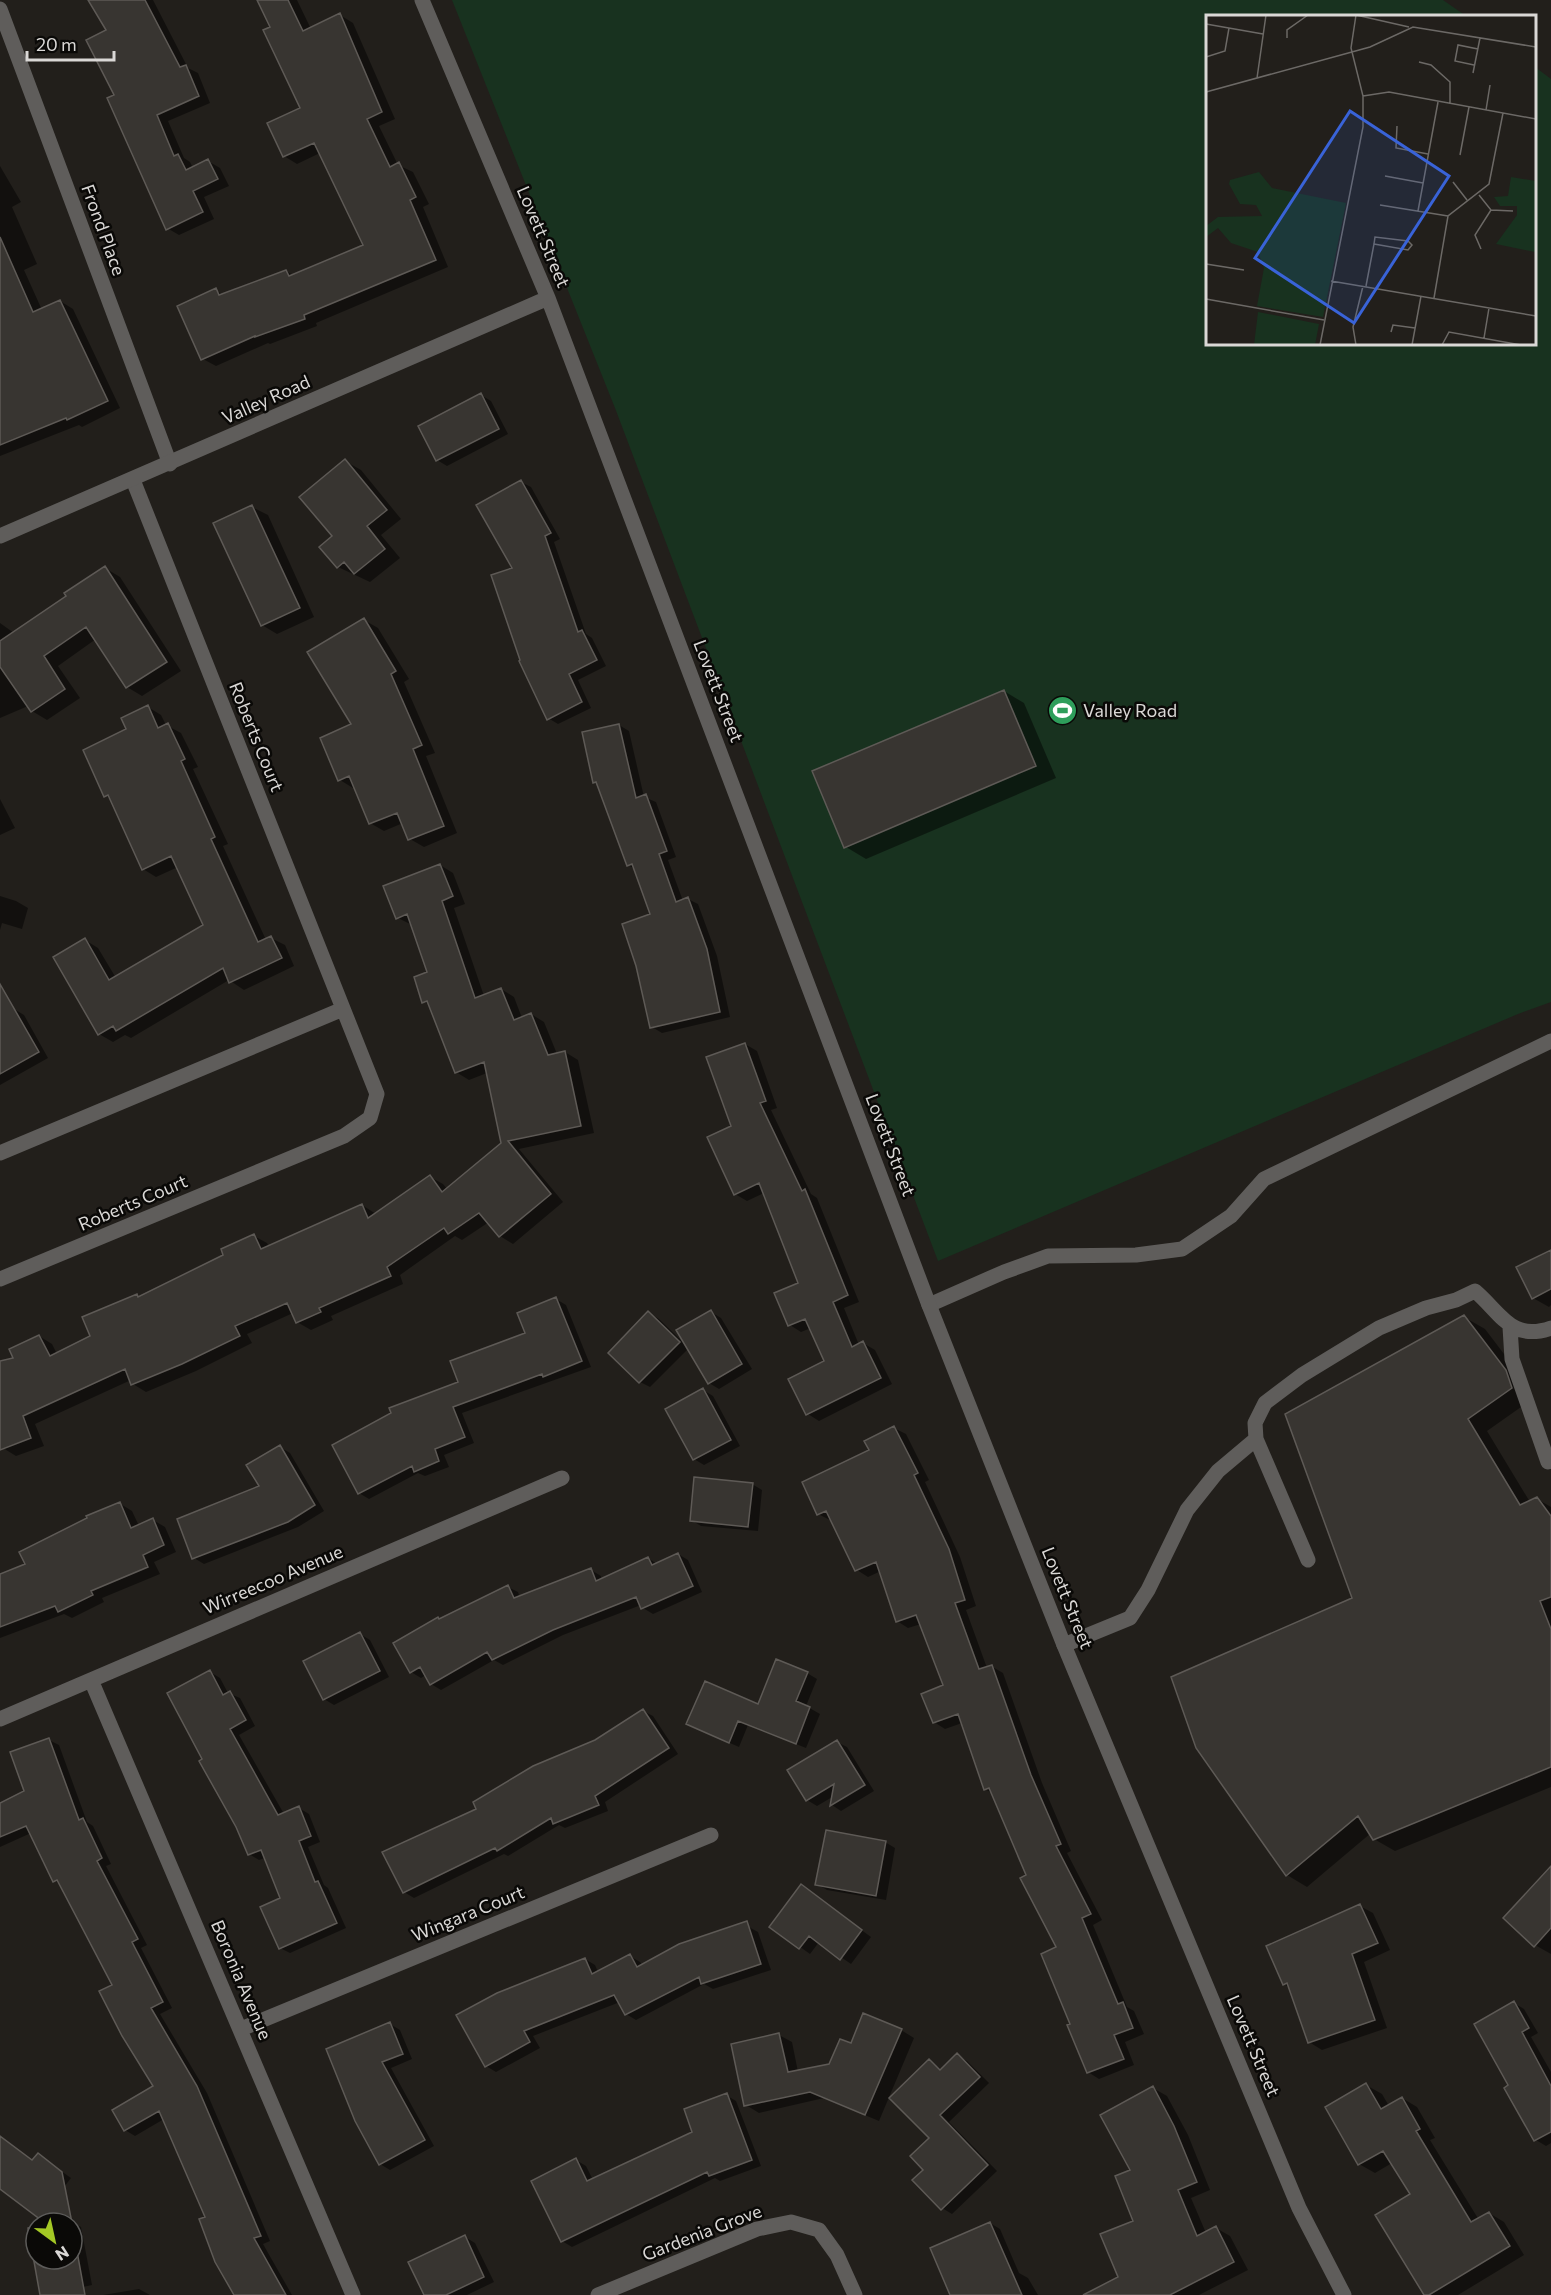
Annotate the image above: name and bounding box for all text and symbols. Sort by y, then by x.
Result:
inset map [1206,15,1536,345]
scale bar [27,24,114,62]
text: 20 m [36,33,77,55]
street label: Frond Place [77,181,131,278]
street label: Lovett Street [513,183,575,291]
street label: Valley Road [218,370,313,428]
street label: Lovett Street [689,636,749,745]
street label: Roberts Court [225,679,289,795]
sports icon: Valley Road [1046,695,1078,727]
place label: Valley Road [1083,699,1177,721]
street label: Lovett Street [861,1090,921,1199]
street label: Roberts Court [75,1169,190,1235]
street label: Wirreecoo Avenue [199,1540,346,1618]
street label: Lovett Street [1037,1543,1098,1652]
street label: Wingara Court [408,1880,527,1946]
street label: Boronia Avenue [207,1916,277,2043]
street label: Lovett Street [1223,1992,1285,2100]
street label: Gardenia Grove [639,2199,764,2265]
north arrow [24,2211,84,2271]
text: N [52,2243,73,2265]

